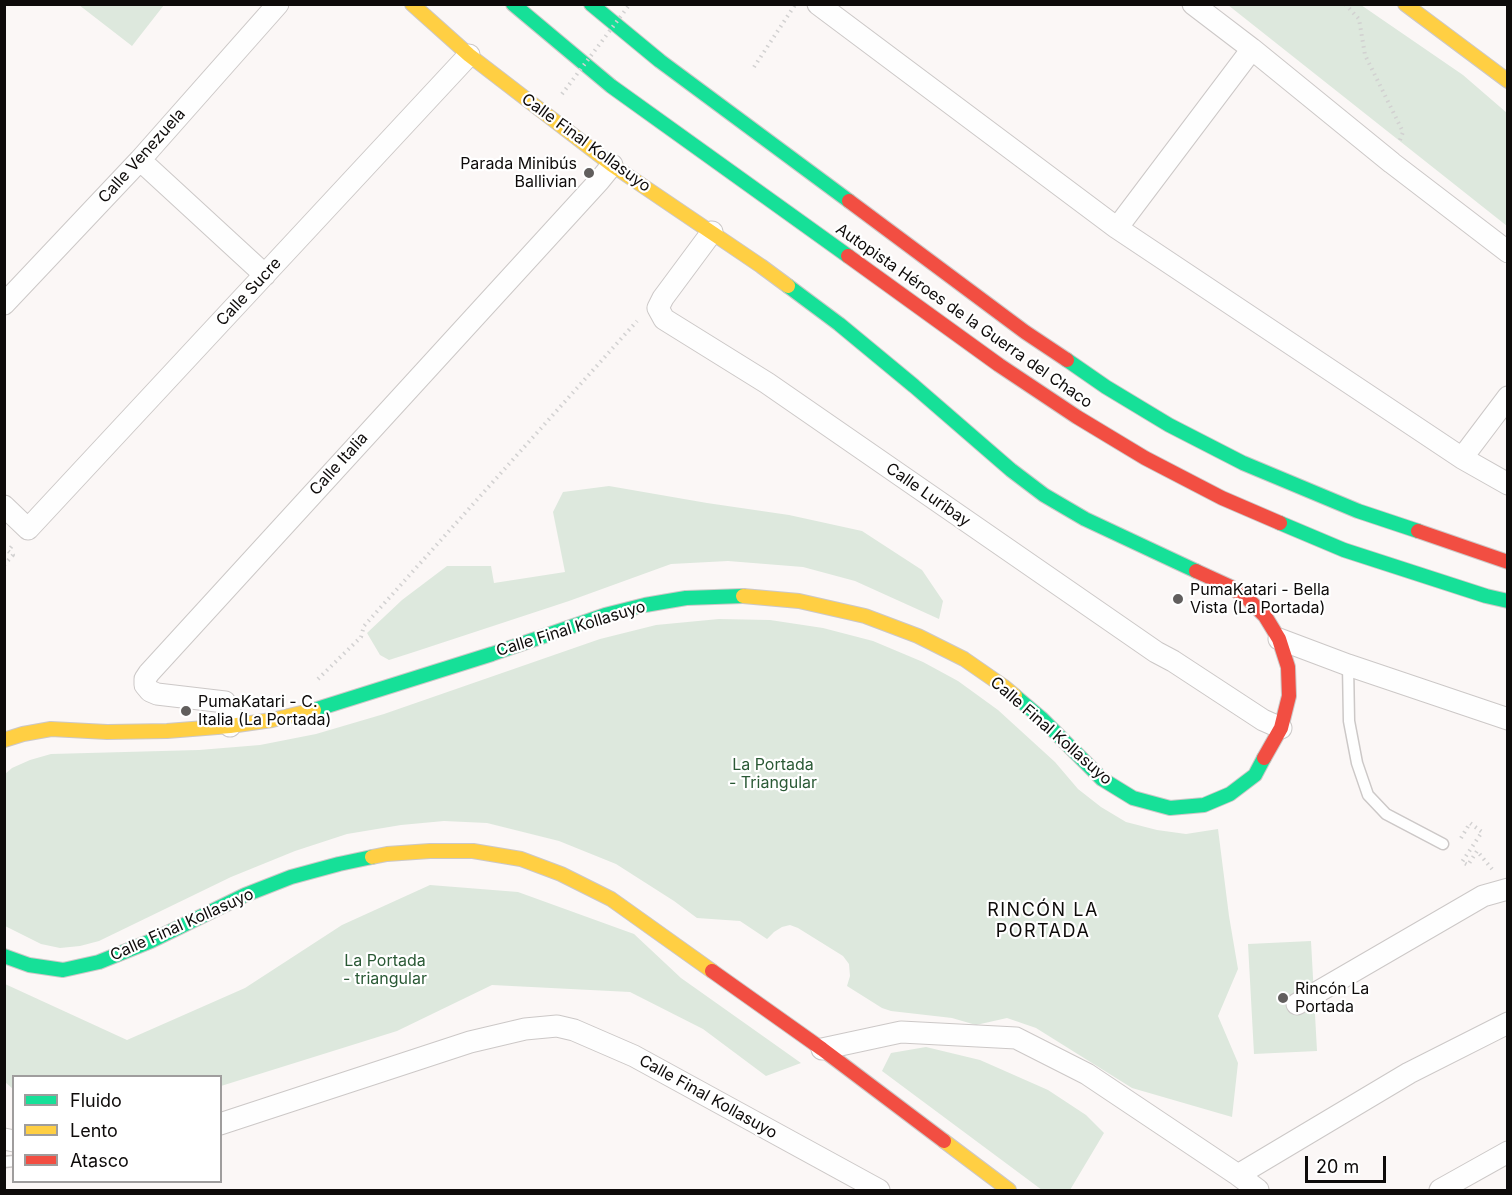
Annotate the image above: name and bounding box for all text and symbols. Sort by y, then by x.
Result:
street label: Calle Final Kollasuyo [518,90,654,196]
street label: Calle Venezuela [94,105,190,207]
place label: Parada Minibús Ballivian [460,154,577,192]
marker: Parada Minibús Ballivian [582,166,596,180]
street label: Autopista Héroes de la Guerra del Chaco [832,220,1096,412]
street label: Calle Sucre [213,254,285,330]
street label: Calle Italia [306,429,372,499]
street label: Calle Luribay [882,459,974,531]
place label: PumaKatari - Bella Vista (La Portada) [1190,580,1330,618]
marker: PumaKatari - Bella Vista (La Portada) [1171,592,1185,606]
street label: Calle Final Kollasuyo [494,597,648,661]
street label: Calle Final Kollasuyo [986,673,1116,789]
place label: PumaKatari - C. Italia (La Portada) [198,692,331,730]
marker: PumaKatari - C. Italia (La Portada) [179,704,193,718]
park label: La Portada - Triangular [729,755,817,793]
street label: Calle Final Kollasuyo [107,885,257,965]
district label: RINCÓN LA PORTADA [987,900,1099,942]
park label: La Portada - triangular [343,951,427,989]
place label: Rincón La Portada [1295,979,1369,1017]
marker: Rincón La Portada [1276,991,1290,1005]
street label: Calle Final Kollasuyo [636,1051,780,1143]
legend [12,1075,222,1183]
text: Fluido [70,1090,122,1111]
text: Lento [70,1120,118,1141]
scale bar [1308,1144,1389,1182]
text: Atasco [70,1150,129,1171]
text: 20 m [1316,1156,1359,1177]

